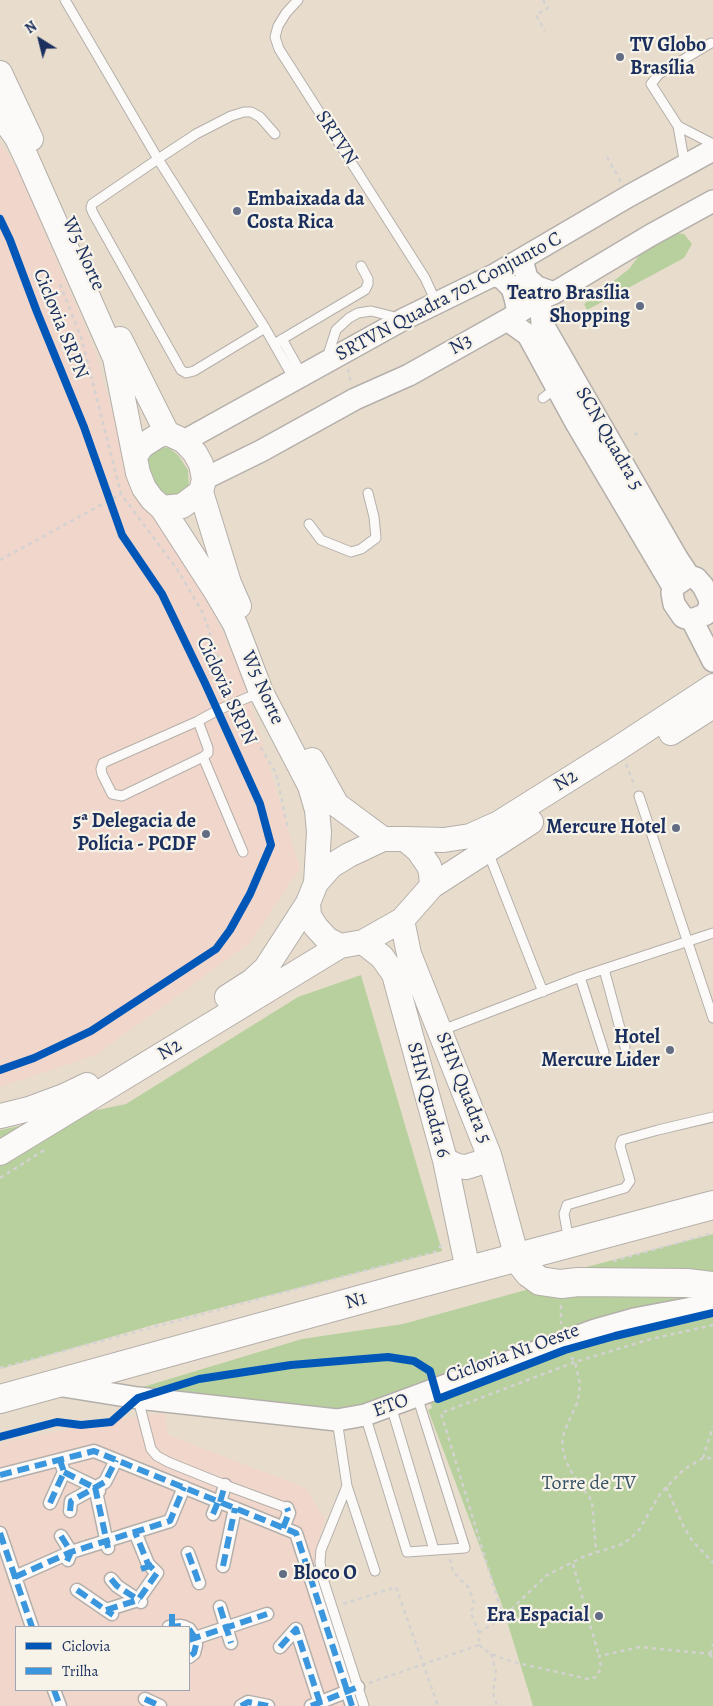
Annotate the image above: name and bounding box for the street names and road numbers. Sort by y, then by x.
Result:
street label: SRTVN [310,106,362,170]
street label: W5 Norte [56,213,110,295]
street label: SRTVN Quadra 701 Conjunto C [332,227,566,367]
street label: Ciclovia SRPN [27,265,93,383]
street label: N3 [445,329,477,361]
street label: SCN Quadra 5 [570,383,648,495]
street label: Ciclovia SRPN [190,633,262,749]
street label: W5 Norte [235,647,289,729]
street label: N2 [550,764,582,798]
street label: SHN Quadra 5 [430,1029,496,1147]
street label: N2 [154,1034,186,1066]
street label: SHN Quadra 6 [401,1040,455,1160]
street label: N1 [342,1287,370,1315]
street label: Ciclovia N1 Oeste [443,1319,583,1389]
street label: ETO [370,1389,412,1423]

